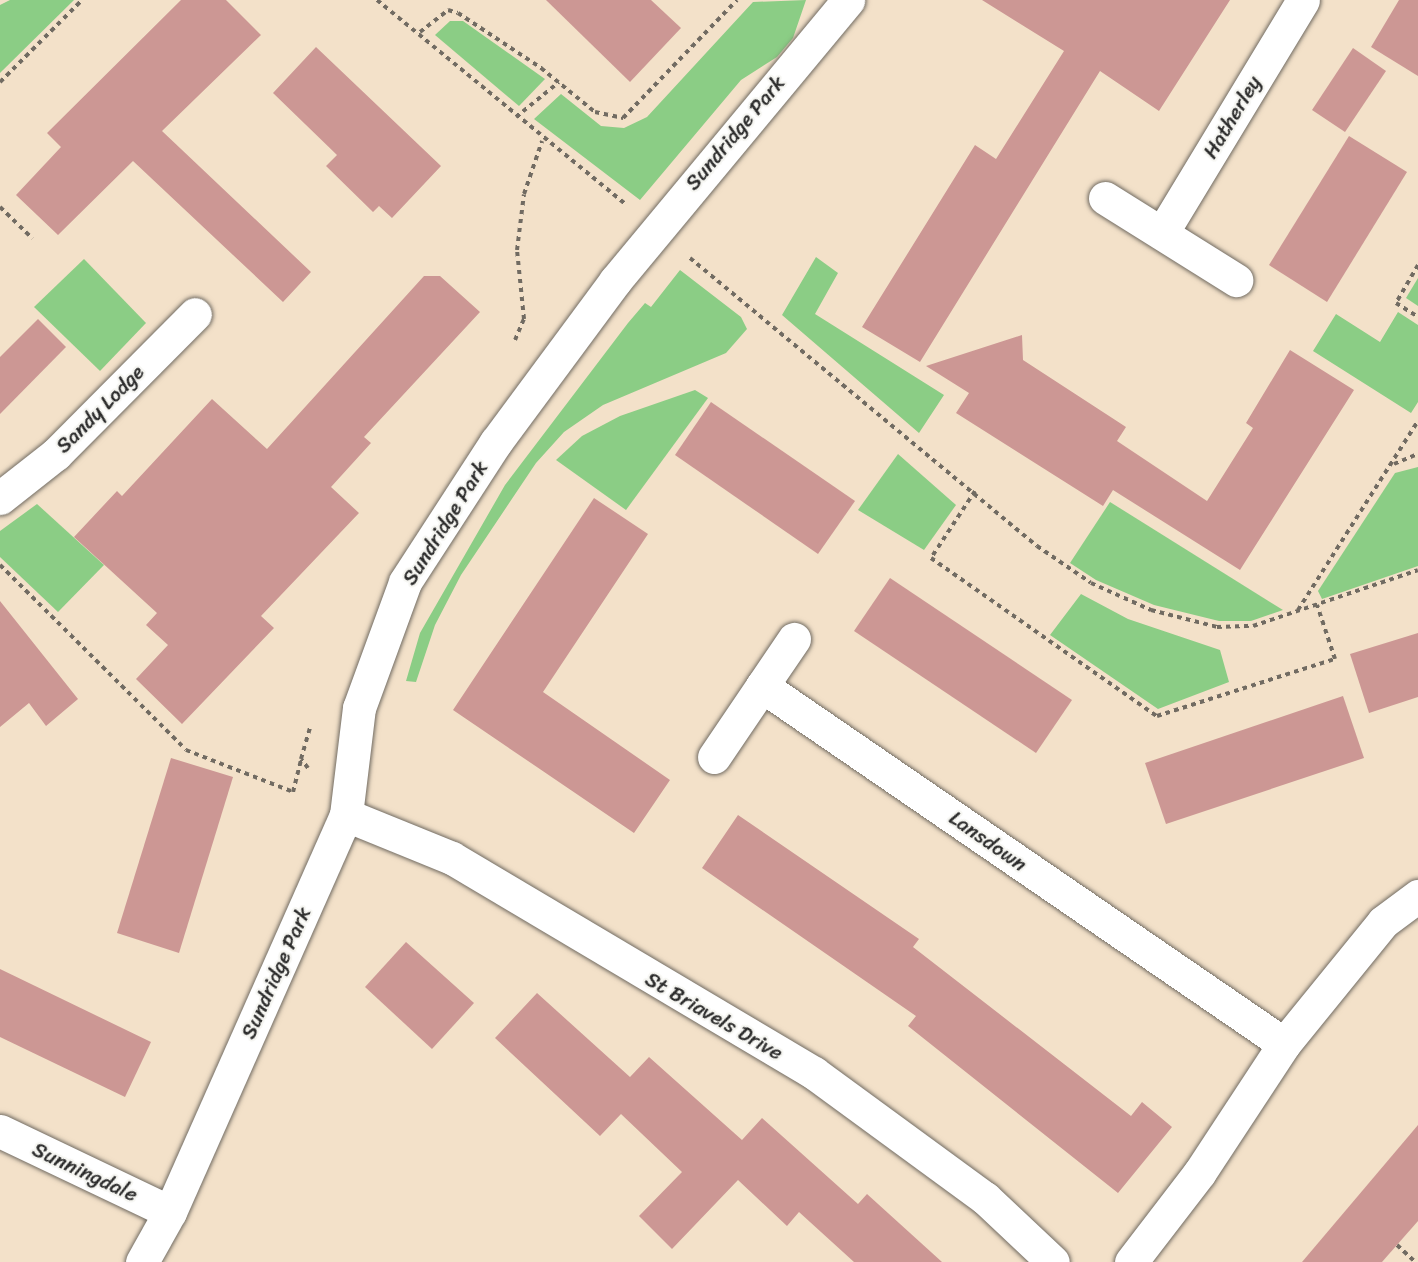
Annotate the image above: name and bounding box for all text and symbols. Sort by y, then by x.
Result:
street label: Sundridge Park [680,71,790,195]
street label: Hatherley [1198,71,1266,163]
street label: Sandy Lodge [50,359,150,459]
street label: Sundridge Park [397,456,493,590]
street label: Lansdown [944,805,1032,877]
street label: Sundridge Park [236,903,316,1043]
street label: St Briavels Drive [641,966,787,1066]
street label: Sunningdale [28,1137,142,1207]

